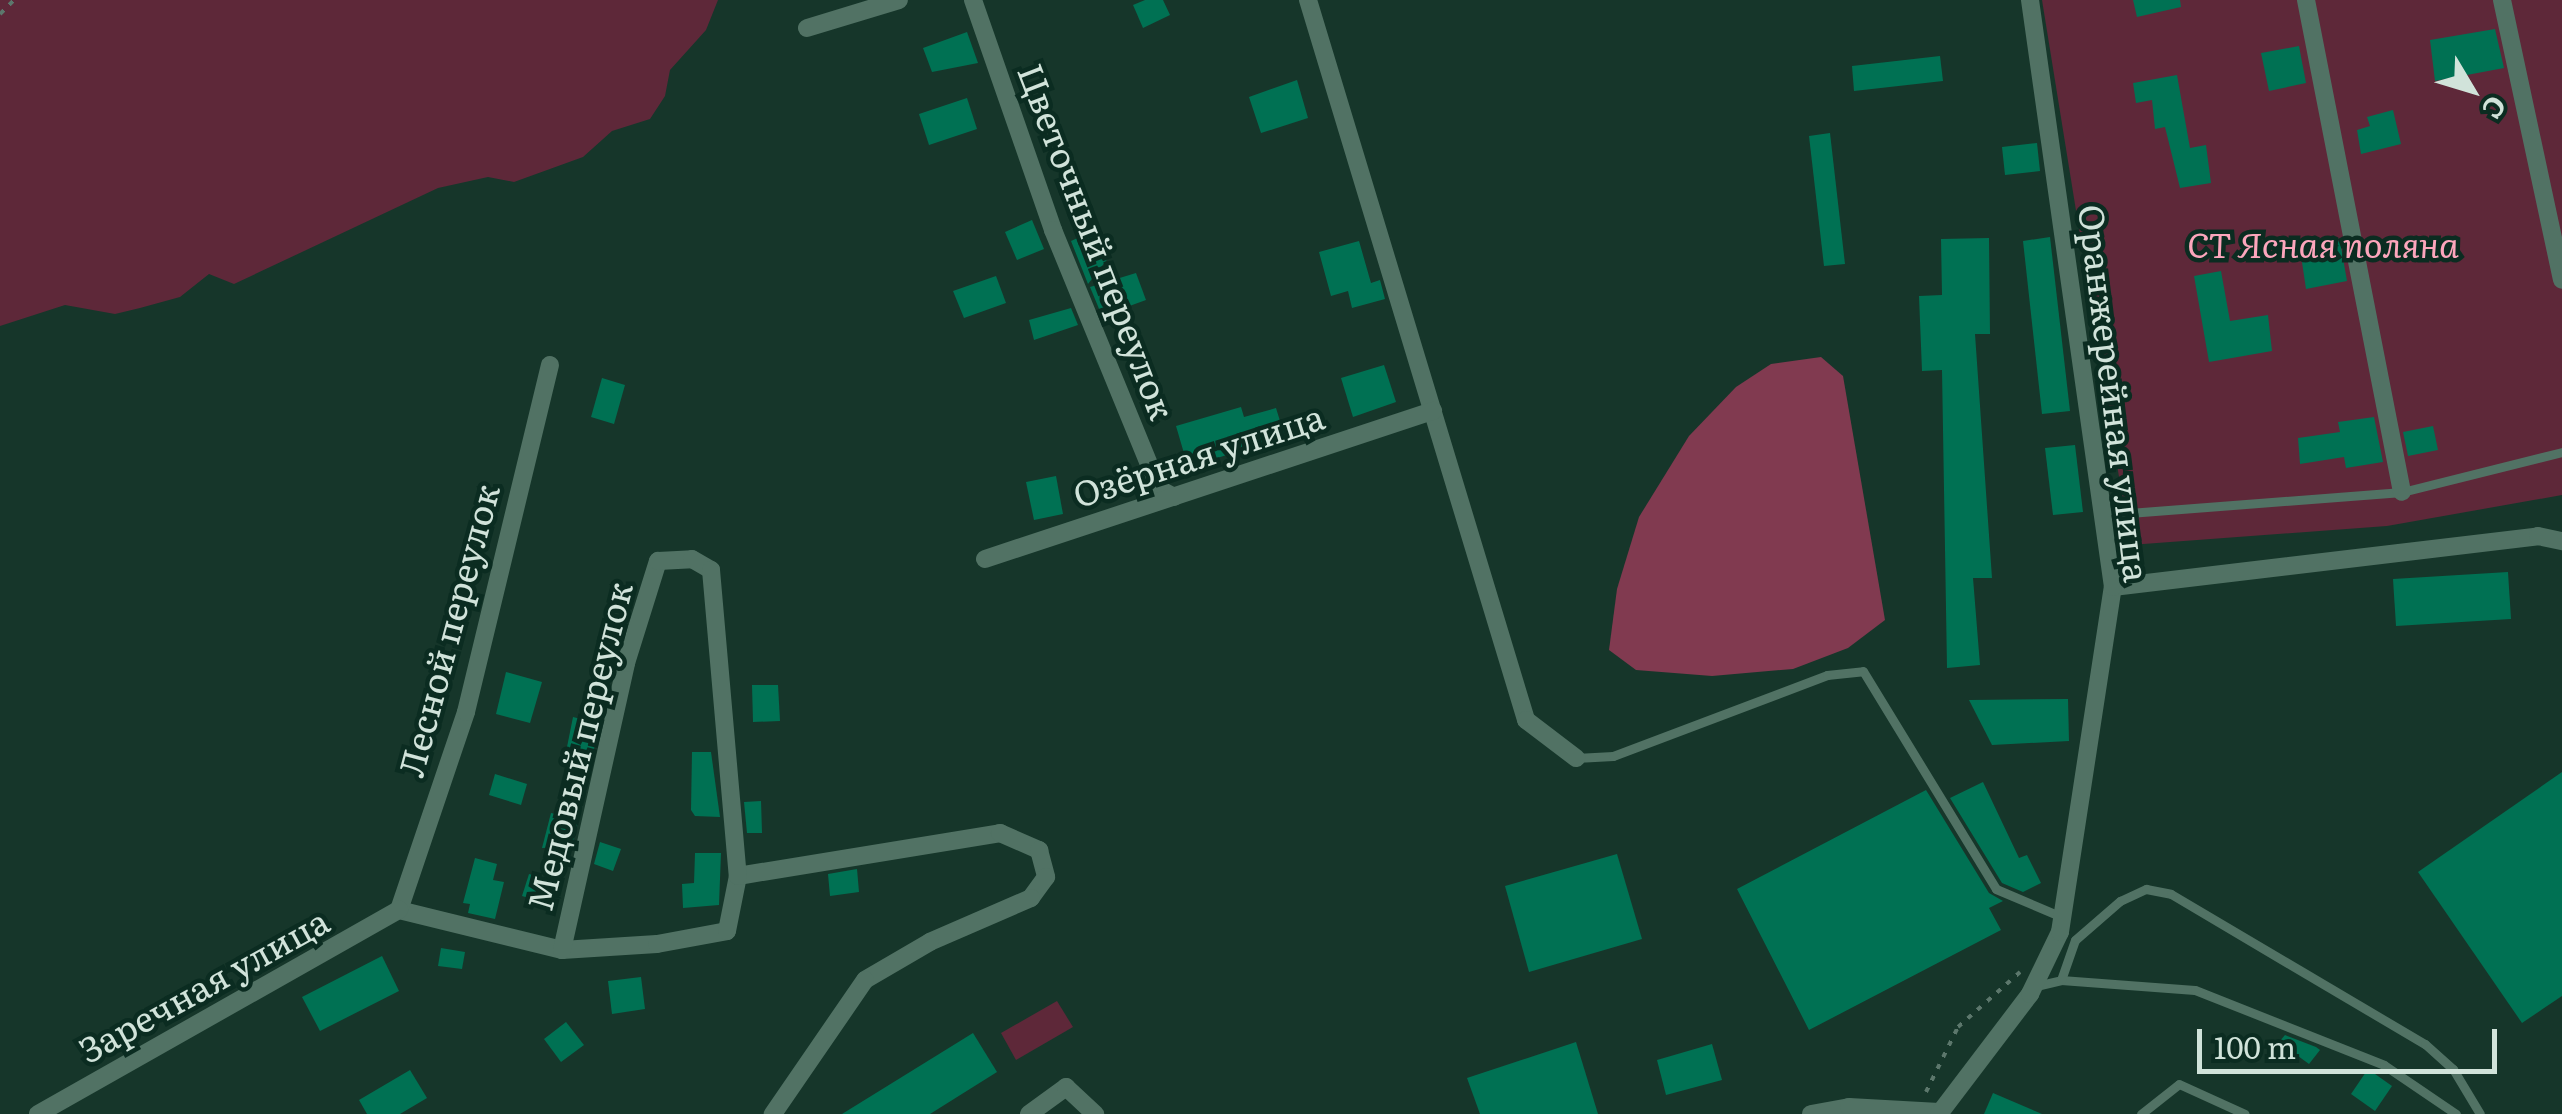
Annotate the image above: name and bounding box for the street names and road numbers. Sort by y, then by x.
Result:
street label: Цветочный переулок [1011,57,1185,425]
street label: Оранжерейная улица [2072,202,2160,584]
street label: Озёрная улица [1067,394,1329,514]
street label: Лесной переулок [388,479,506,781]
street label: Медовый переулок [517,577,639,915]
street label: Заречная улица [71,898,335,1070]

